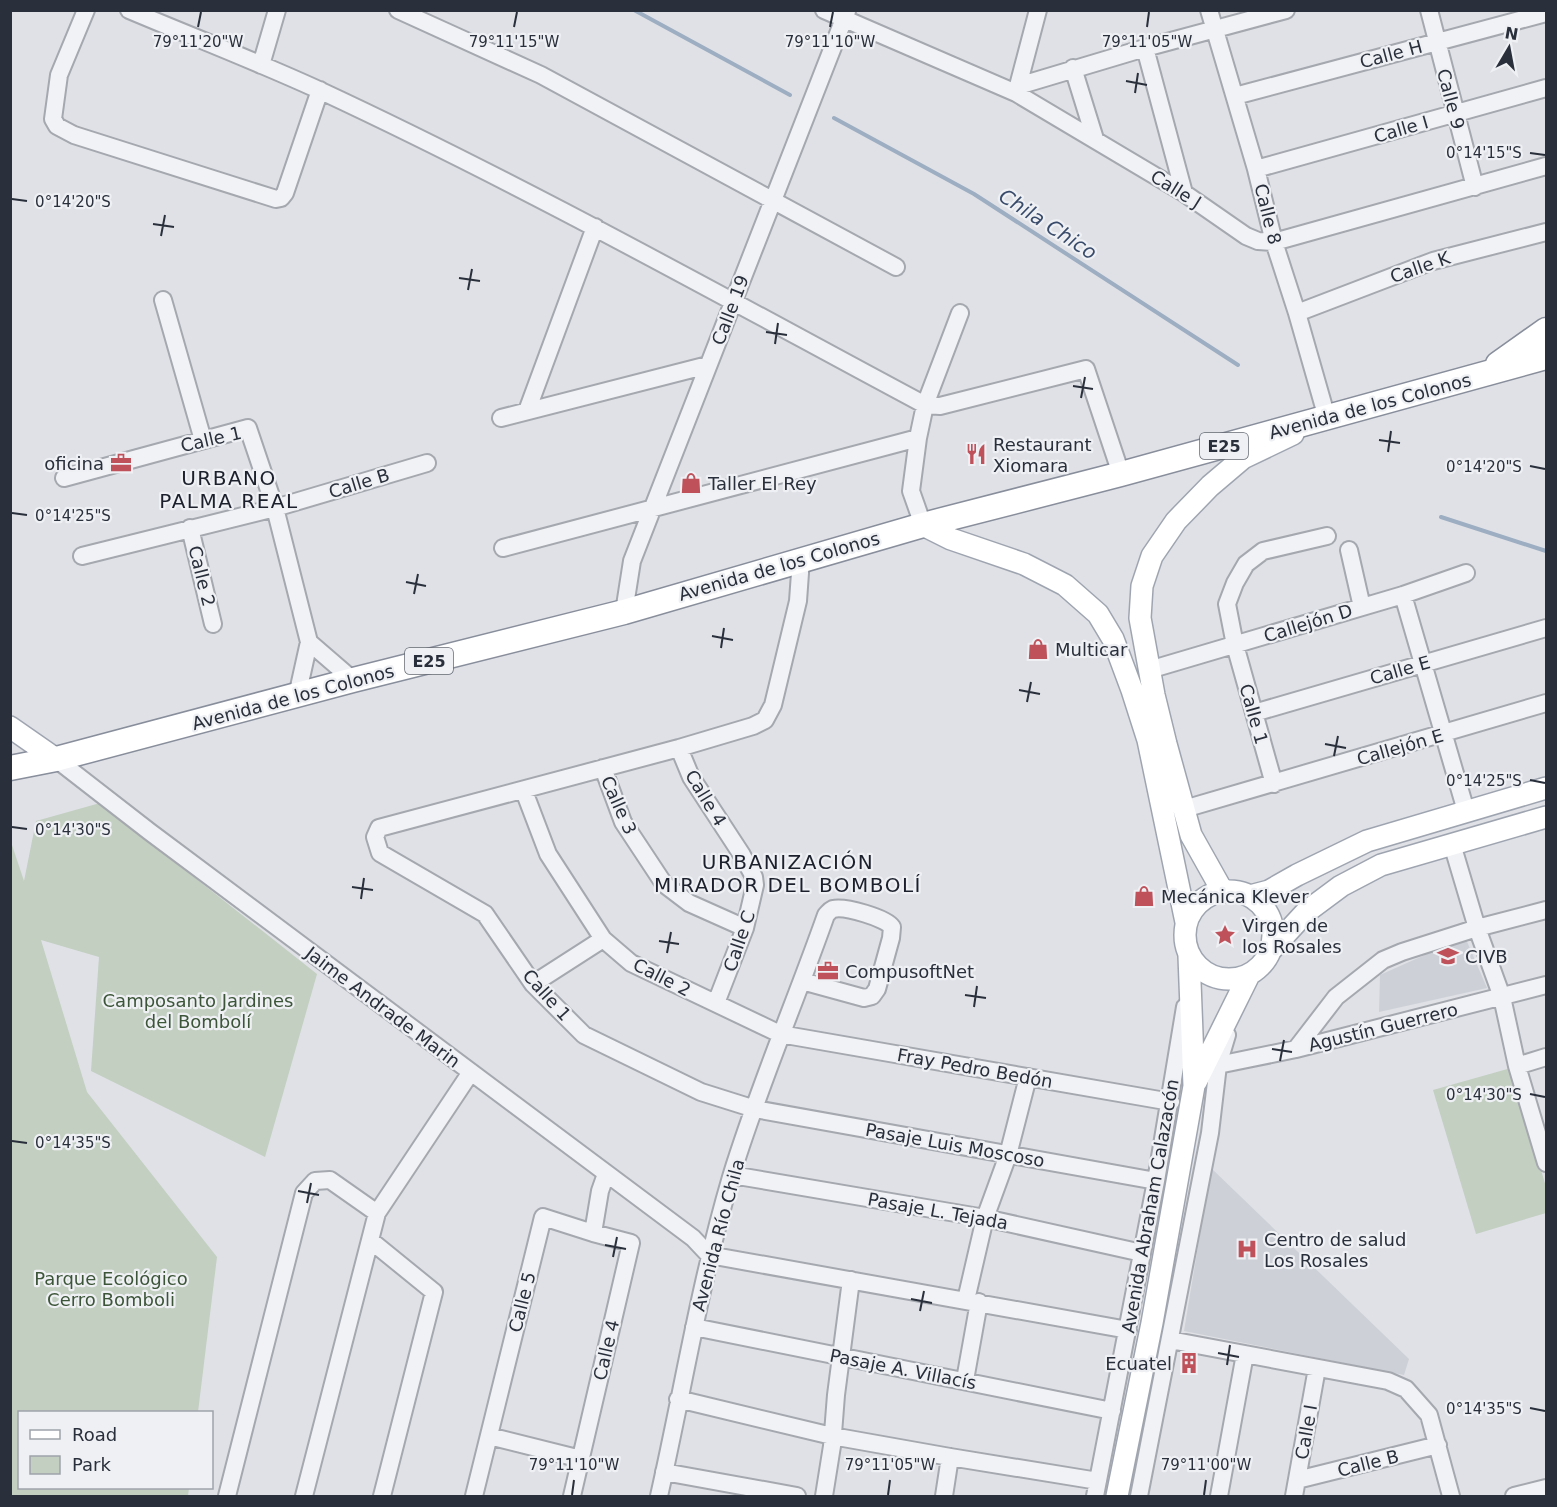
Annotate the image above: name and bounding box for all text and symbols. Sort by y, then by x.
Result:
north arrow [1479,18,1539,78]
text: N [1503,23,1520,44]
text: 79°11'20"W [153,33,243,51]
text: 79°11'15"W [469,33,559,51]
text: 79°11'10"W [785,33,875,51]
text: 79°11'05"W [1102,33,1192,51]
street label: Calle H [1357,36,1425,72]
street label: Calle 9 [1433,66,1469,132]
street label: Calle I [1371,111,1431,147]
text: 0°14'15"S [1446,144,1522,162]
street label: Calle J [1147,165,1205,213]
street label: Calle 8 [1250,181,1286,247]
water label: Chila Chico [995,183,1101,265]
text: 0°14'20"S [35,193,111,211]
street label: Calle K [1387,247,1454,287]
street label: Calle 19 [707,272,753,348]
street label: Avenida de los Colonos [1267,369,1473,443]
street label: Calle 1 [179,422,243,456]
road number: E25 [1200,433,1248,459]
place label: Restaurant Xiomara [993,434,1092,476]
restaurant icon: Restaurant Xiomara [964,442,988,466]
office icon: oficina [109,451,133,475]
place label: oficina [44,453,104,474]
text: 0°14'20"S [1446,458,1522,476]
street label: Calle B [326,464,392,502]
district label: URBANO PALMA REAL [159,466,299,513]
shop icon: Taller El Rey [679,471,703,495]
place label: Taller El Rey [707,473,817,494]
text: 0°14'25"S [35,507,111,525]
street label: Avenida de los Colonos [676,527,882,605]
street label: Calle 2 [184,543,220,609]
street label: Callejón D [1261,600,1355,646]
shop icon: Multicar [1026,637,1050,661]
place label: Multicar [1055,639,1128,660]
road number: E25 [405,648,453,674]
street label: Calle E [1367,651,1433,689]
street label: Avenida de los Colonos [190,660,396,734]
street label: Calle 1 [1235,681,1273,747]
street label: Callejón E [1354,725,1446,769]
street label: Calle 4 [681,766,731,830]
street label: Calle 3 [597,772,641,838]
text: 0°14'25"S [1446,772,1522,790]
text: 0°14'30"S [35,821,111,839]
district label: URBANIZACIÓN MIRADOR DEL BOMBOLÍ [654,850,922,897]
shop icon: Mecánica Klever [1132,884,1156,908]
place label: Mecánica Klever [1161,886,1309,907]
street label: Calle C [719,908,759,974]
place label: Virgen de los Rosales [1242,915,1342,957]
place icon: Virgen de los Rosales [1213,923,1237,947]
street label: Jaime Andrade Marin [301,941,464,1072]
school or university icon: CIVB [1436,944,1460,968]
place label: CIVB [1465,946,1508,967]
street label: Calle 2 [630,954,694,1000]
office icon: CompusoftNet [816,959,840,983]
place label: CompusoftNet [845,961,974,982]
street label: Calle 1 [519,965,575,1025]
park label: Camposanto Jardines del Bombolí [103,990,293,1032]
street label: Agustín Guerrero [1306,998,1460,1056]
street label: Fray Pedro Bedón [896,1044,1054,1092]
street label: Avenida Abraham Calazacón [1117,1077,1183,1335]
text: 0°14'30"S [1446,1086,1522,1104]
street label: Pasaje Luis Moscoso [864,1119,1046,1171]
text: 0°14'35"S [35,1134,111,1152]
street label: Avenida Río Chila [688,1157,748,1313]
street label: Pasaje L. Tejada [866,1188,1010,1234]
place label: Centro de salud Los Rosales [1264,1229,1406,1271]
hospital icon: Centro de salud Los Rosales [1235,1237,1259,1261]
park label: Parque Ecológico Cerro Bomboli [34,1268,188,1310]
street label: Calle 5 [504,1269,540,1335]
street label: Calle 4 [589,1318,623,1382]
street label: Pasaje A. Villacís [828,1344,978,1394]
building icon: Ecuatel [1177,1351,1201,1375]
place label: Ecuatel [1105,1353,1172,1374]
text: 0°14'35"S [1446,1400,1522,1418]
street label: Calle I [1291,1403,1321,1461]
legend [18,1411,213,1489]
text: Road [72,1424,117,1445]
street label: Calle B [1335,1445,1401,1481]
text: Park [72,1454,111,1475]
text: 79°11'10"W [529,1456,619,1474]
text: 79°11'05"W [845,1456,935,1474]
text: 79°11'00"W [1161,1456,1251,1474]

